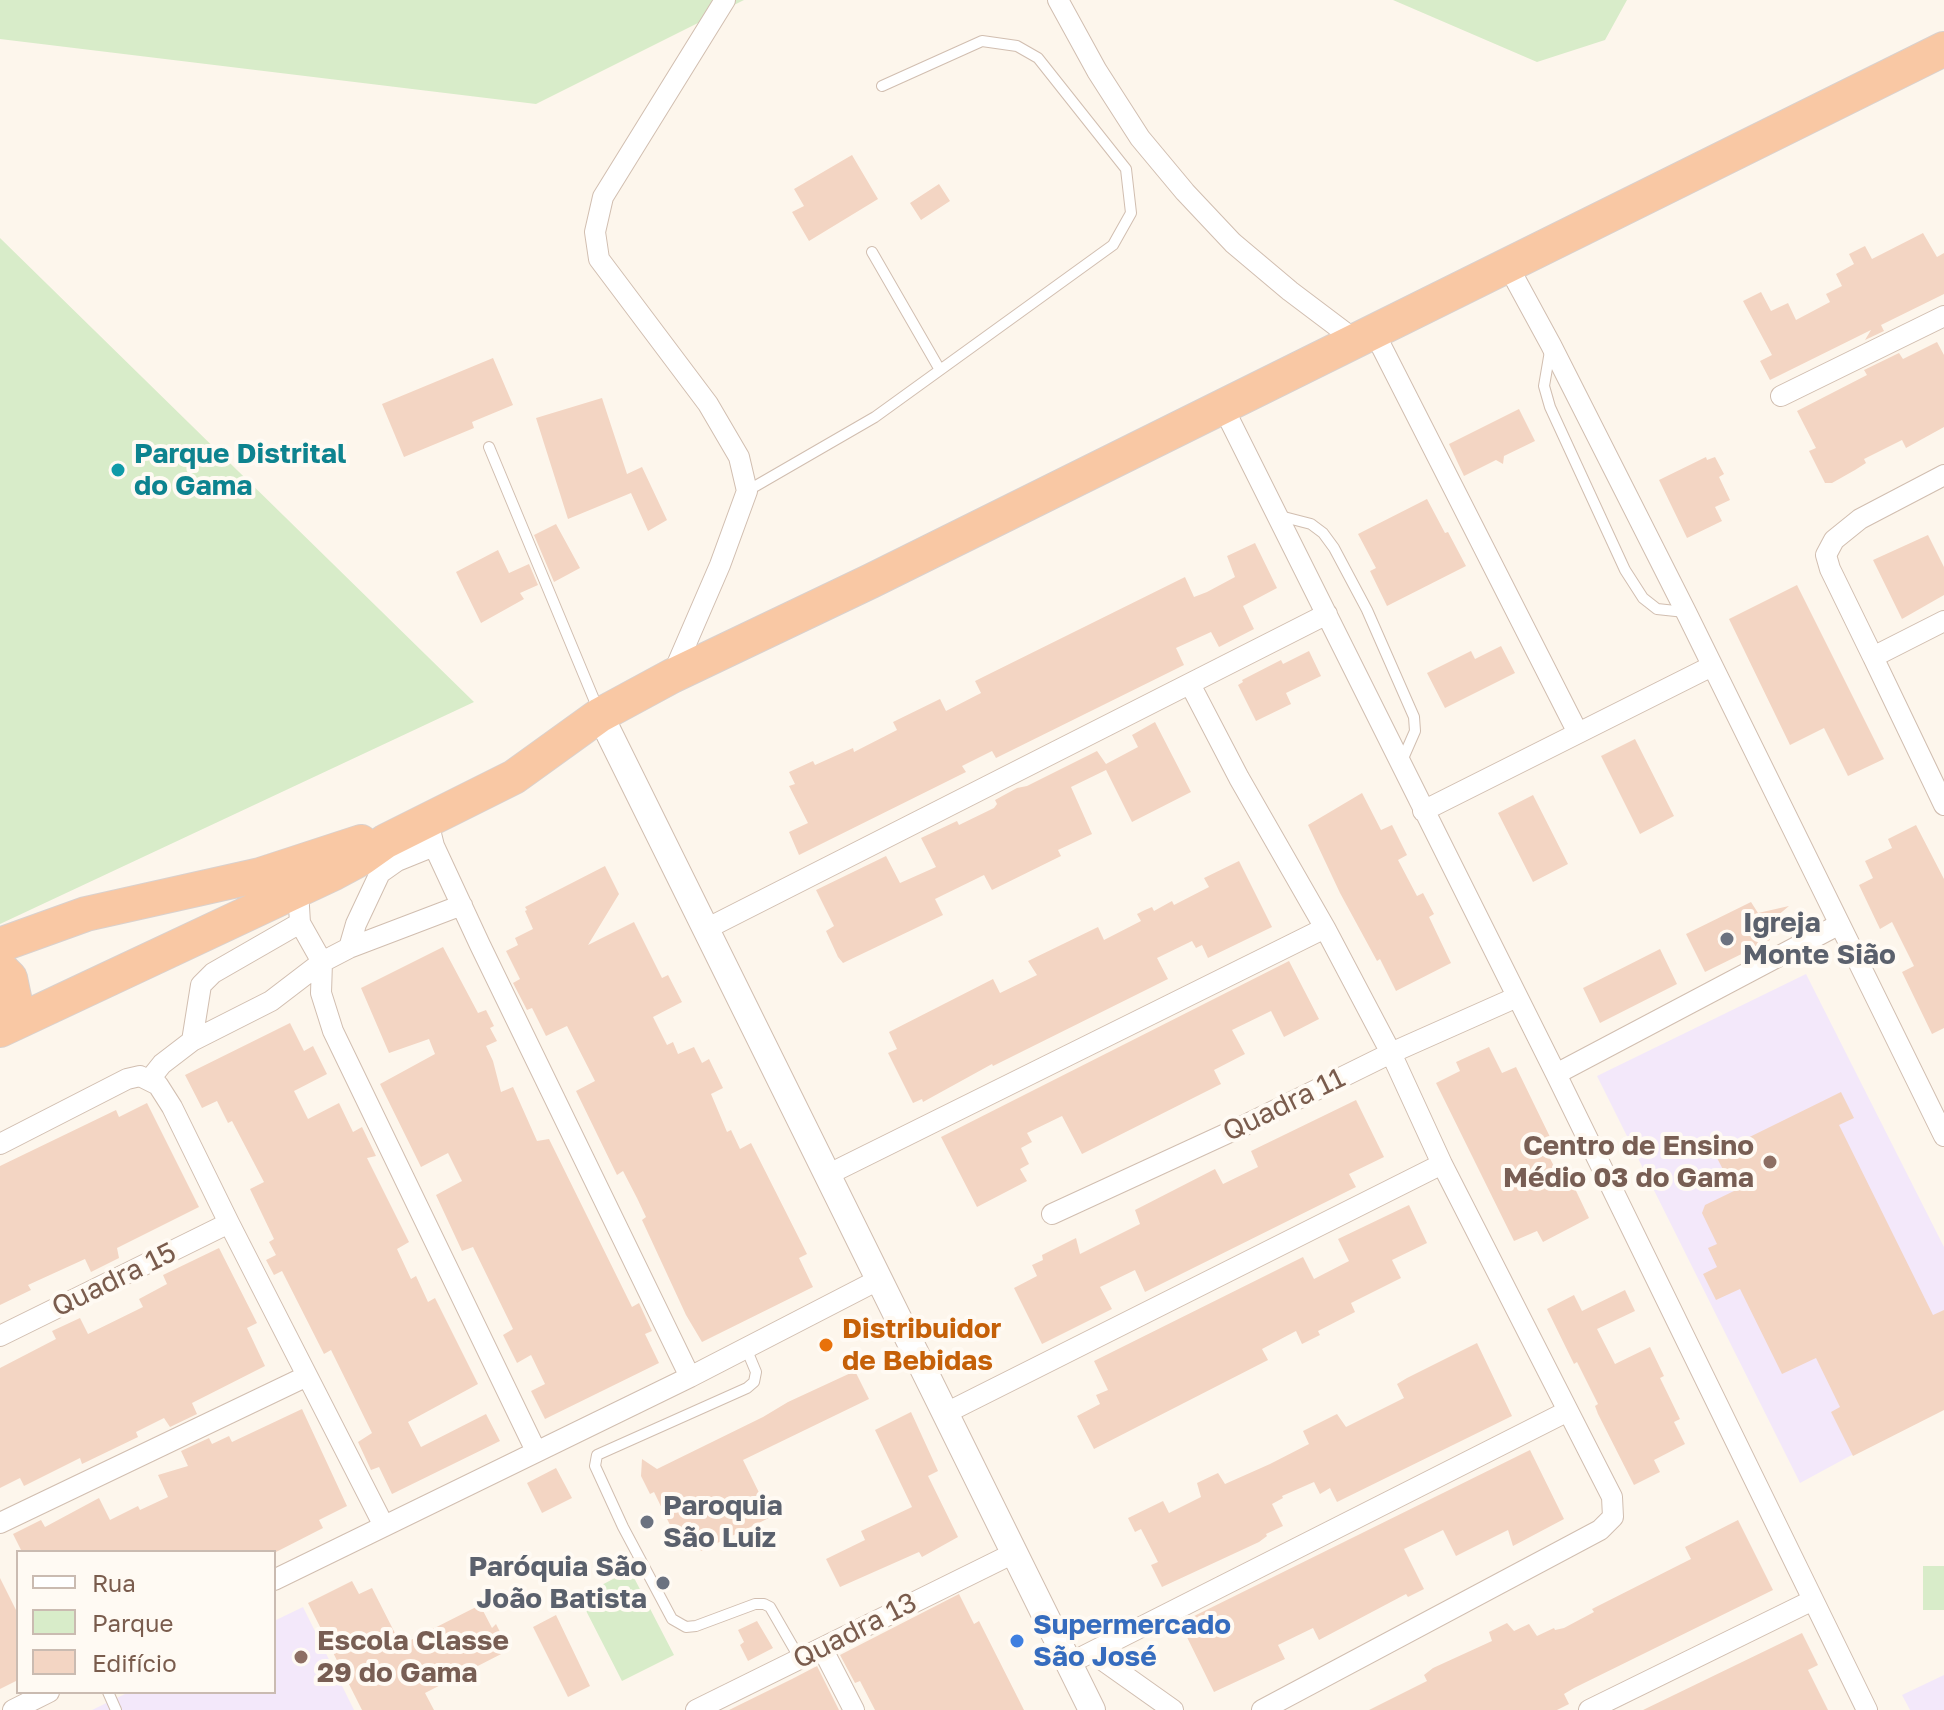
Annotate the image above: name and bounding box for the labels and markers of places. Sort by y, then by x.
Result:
place label: Parque Distrital do Gama [134,437,346,503]
marker: Parque Distrital do Gama [109,461,127,479]
place label: Igreja Monte Sião [1743,906,1896,972]
marker: Igreja Monte Sião [1718,930,1736,948]
place label: Centro de Ensino Médio 03 do Gama [1503,1129,1754,1195]
marker: Centro de Ensino Médio 03 do Gama [1761,1153,1779,1171]
place label: Distribuidor de Bebidas [842,1312,1002,1378]
marker: Distribuidor de Bebidas [817,1336,835,1354]
place label: Paroquia São Luiz [663,1489,783,1555]
marker: Paroquia São Luiz [638,1513,656,1531]
place label: Paróquia São João Batista [469,1550,647,1616]
marker: Paróquia São João Batista [654,1574,672,1592]
place label: Supermercado São José [1033,1608,1231,1674]
place label: Escola Classe 29 do Gama [317,1624,509,1690]
marker: Supermercado São José [1008,1632,1026,1650]
marker: Escola Classe 29 do Gama [292,1648,310,1666]

